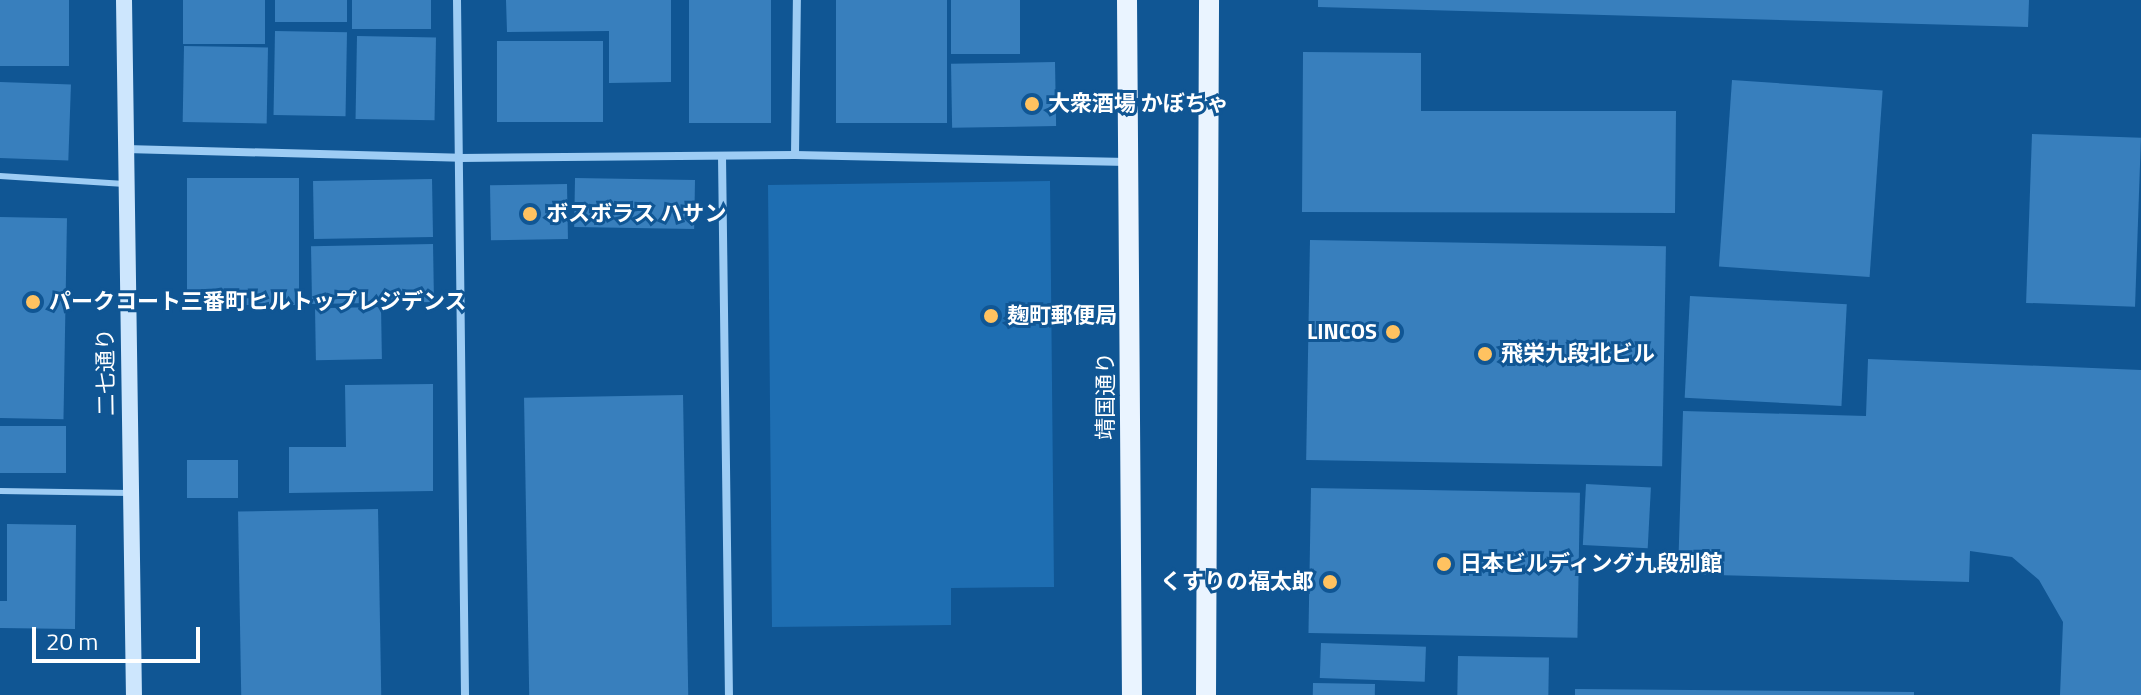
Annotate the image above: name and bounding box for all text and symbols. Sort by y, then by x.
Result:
place label: 大衆酒場 かぼちゃ [1048,91,1229,117]
marker: 大衆酒場 かぼちゃ [1023,95,1041,113]
place label: ボスボラス ハサン [546,201,727,227]
marker: ボスボラス ハサン [521,205,539,223]
place label: パークコート三番町ヒルトップレジデンス [49,289,467,315]
marker: パークコート三番町ヒルトップレジデンス [24,293,42,311]
place label: 麹町郵便局 [1007,303,1117,329]
marker: 麹町郵便局 [982,307,1000,325]
place label: LINCOS [1307,319,1377,345]
marker: LINCOS [1384,323,1402,341]
street label: 二七通り [92,328,120,416]
place label: 飛栄九段北ビル [1501,341,1655,367]
marker: 飛栄九段北ビル [1476,345,1494,363]
street label: 靖国通り [1093,352,1119,440]
place label: 日本ビルディング九段別館 [1460,551,1724,577]
marker: 日本ビルディング九段別館 [1435,555,1453,573]
place label: くすりの福太郎 [1160,569,1314,595]
marker: くすりの福太郎 [1321,573,1339,591]
scale bar [36,611,204,661]
text: 20 m [46,623,98,659]

